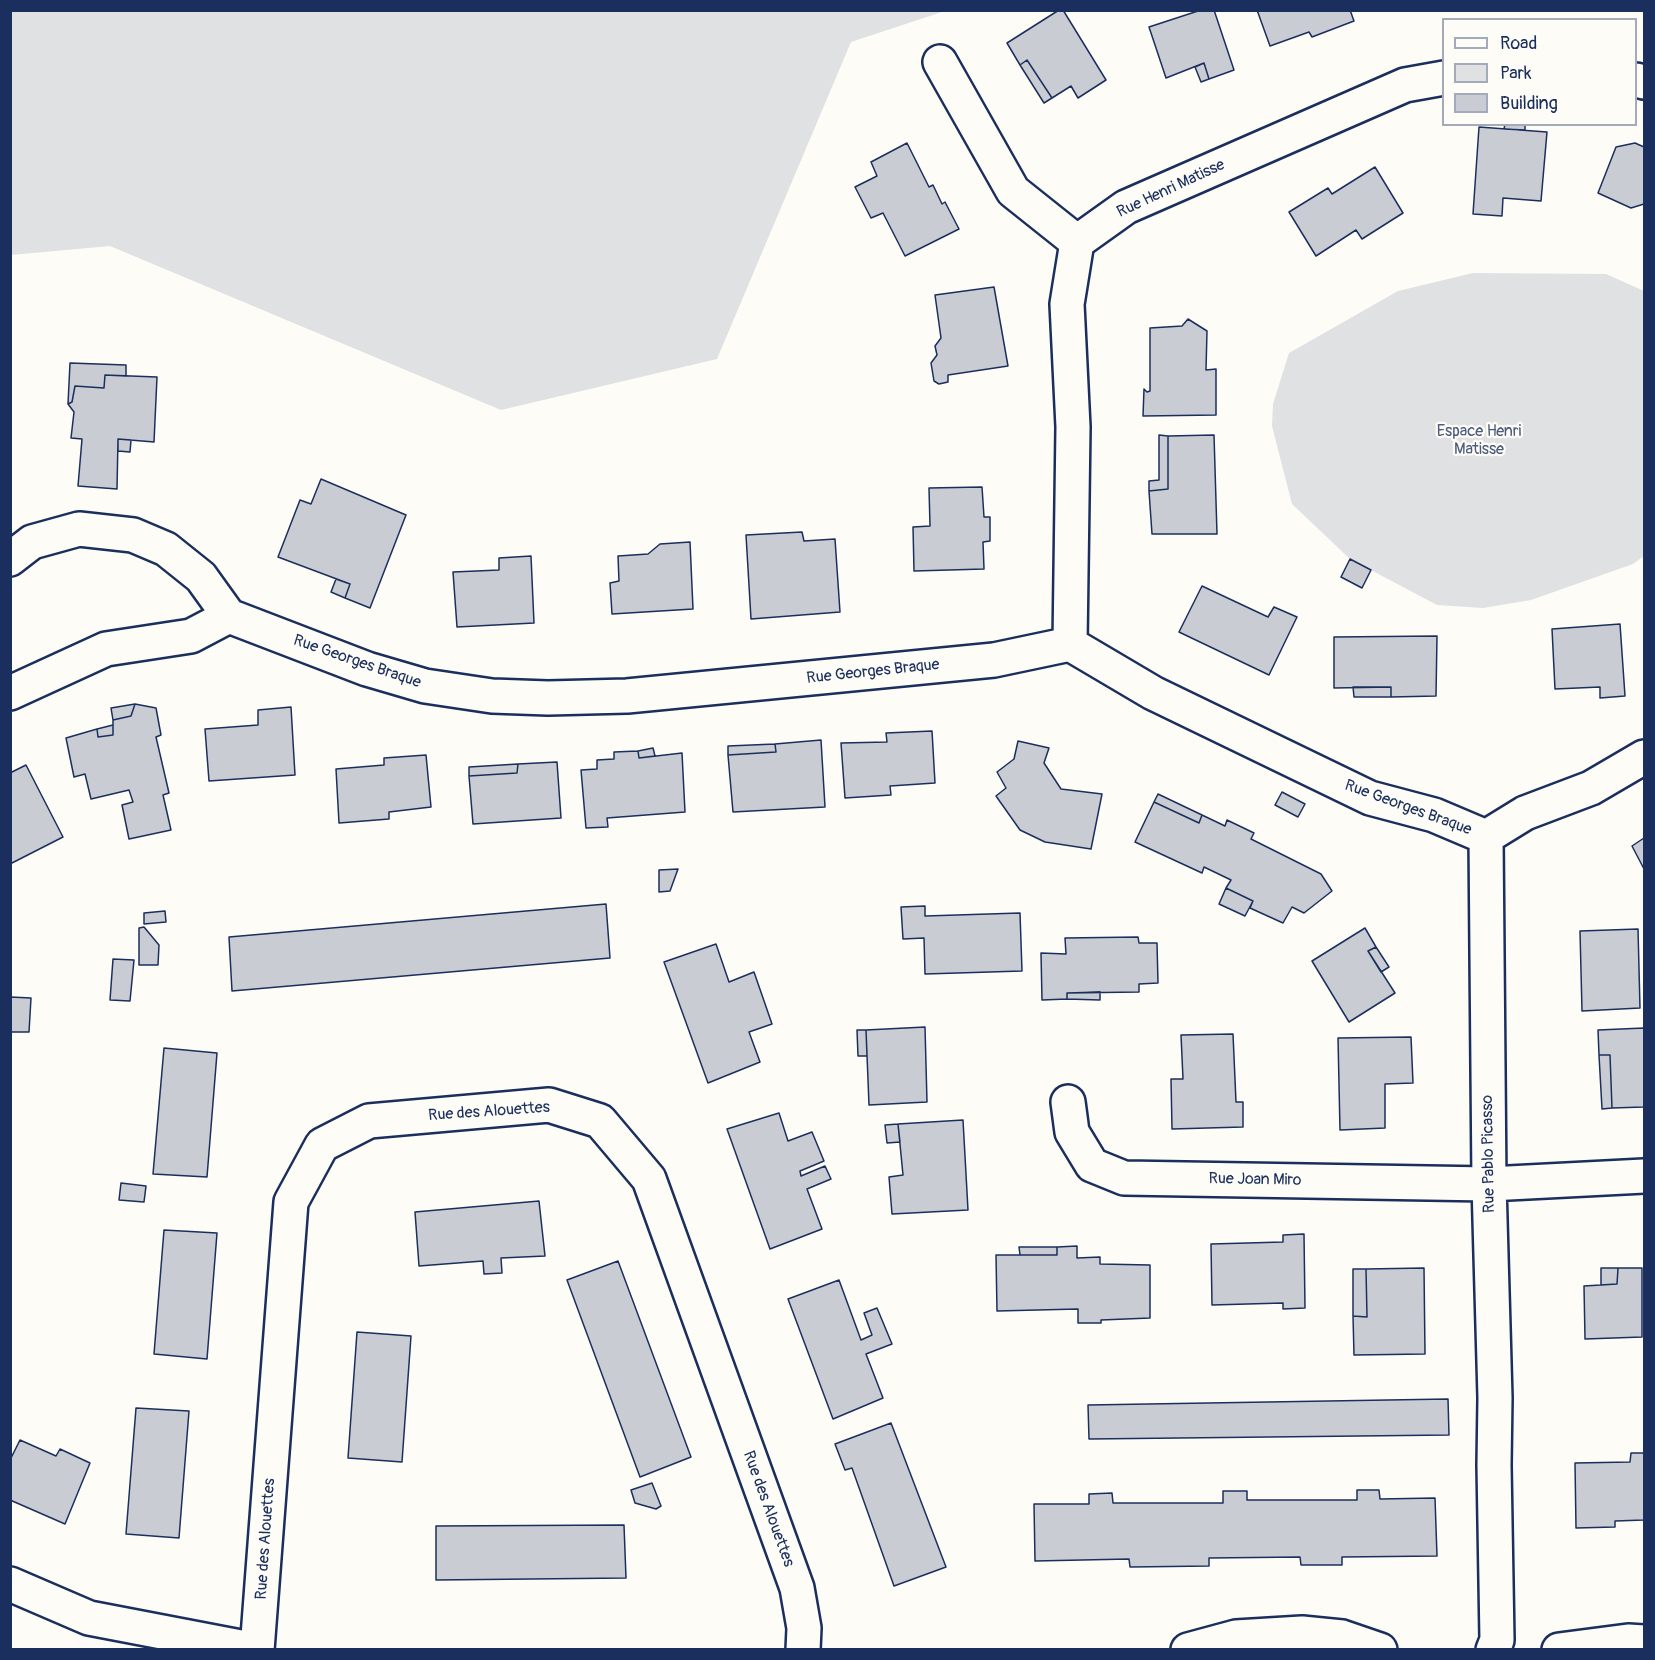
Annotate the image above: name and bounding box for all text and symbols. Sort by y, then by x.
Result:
legend [1442,18,1637,126]
text: Road [1500,32,1537,55]
text: Park [1500,62,1532,85]
text: Building [1500,92,1558,115]
street label: Rue Henri Matisse [1114,156,1228,222]
park label: Espace Henri Matisse [1437,422,1521,460]
street label: Rue Georges Braque [291,631,423,693]
street label: Rue Georges Braque [806,655,940,689]
street label: Rue Georges Braque [1342,776,1474,840]
street label: Rue Pablo Picasso [1478,1095,1500,1213]
street label: Rue des Alouettes [428,1098,550,1126]
street label: Rue Joan Miro [1208,1170,1302,1190]
street label: Rue des Alouettes [738,1448,798,1570]
street label: Rue des Alouettes [252,1478,280,1600]

